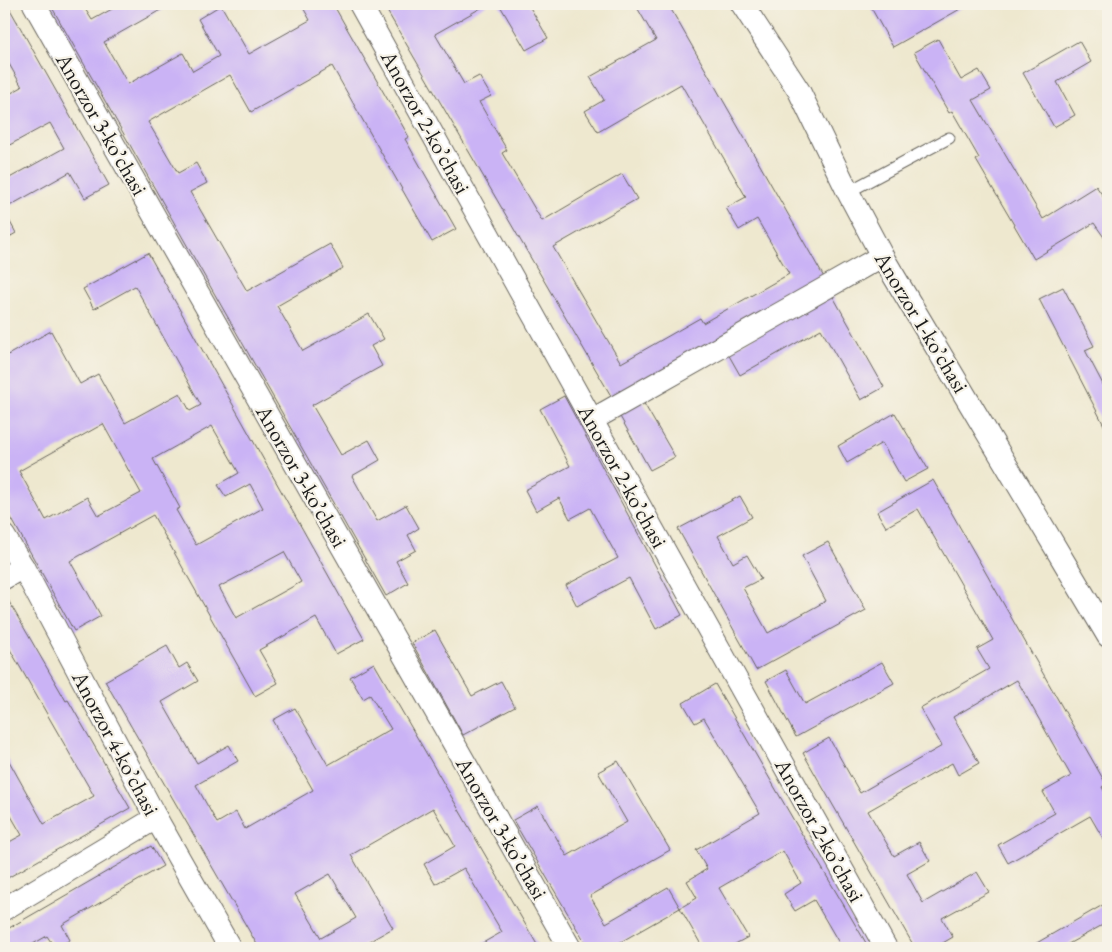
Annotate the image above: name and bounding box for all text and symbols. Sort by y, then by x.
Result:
street label: Аnorzor 2-koʼchasi [374,44,477,199]
street label: Аnorzor 3-koʼchasi [49,47,154,201]
street label: Аnorzor 1-koʼchasi [867,245,975,398]
street label: Аnorzor 2-koʼchasi [571,398,674,553]
street label: Аnorzor 3-koʼchasi [249,399,354,553]
street label: Аnorzor 4-koʼchasi [65,665,166,821]
street label: Аnorzor 3-koʼchasi [449,751,554,905]
street label: Аnorzor 2-koʼchasi [768,752,871,907]

